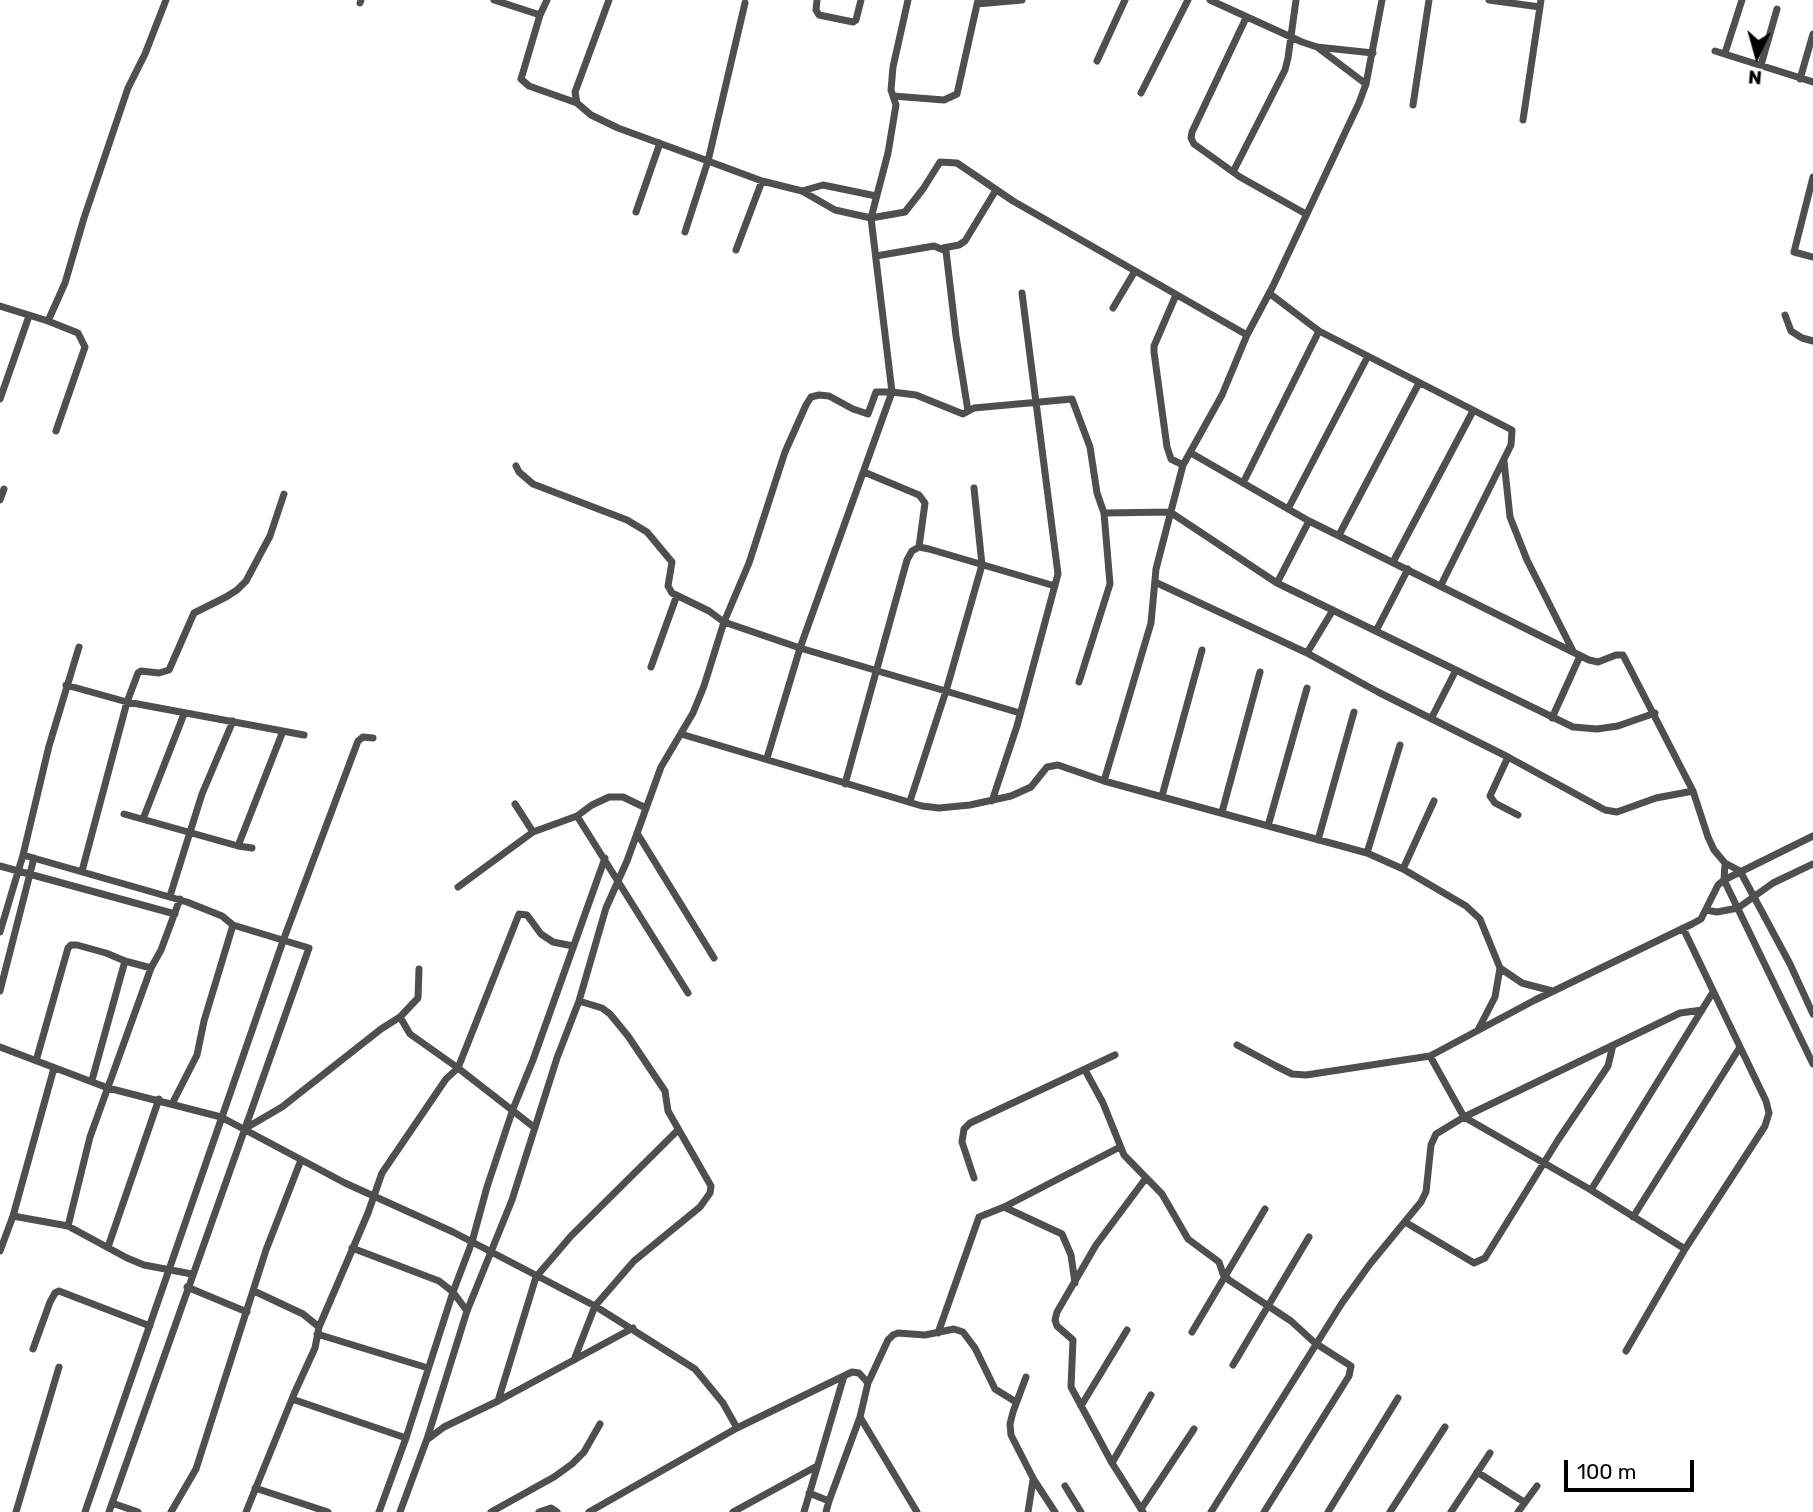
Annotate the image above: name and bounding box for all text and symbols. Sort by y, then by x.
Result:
north arrow [1722,21,1792,91]
text: N [1747,65,1763,89]
scale bar [1568,1446,1698,1490]
text: 100 m [1577,1459,1636,1484]

